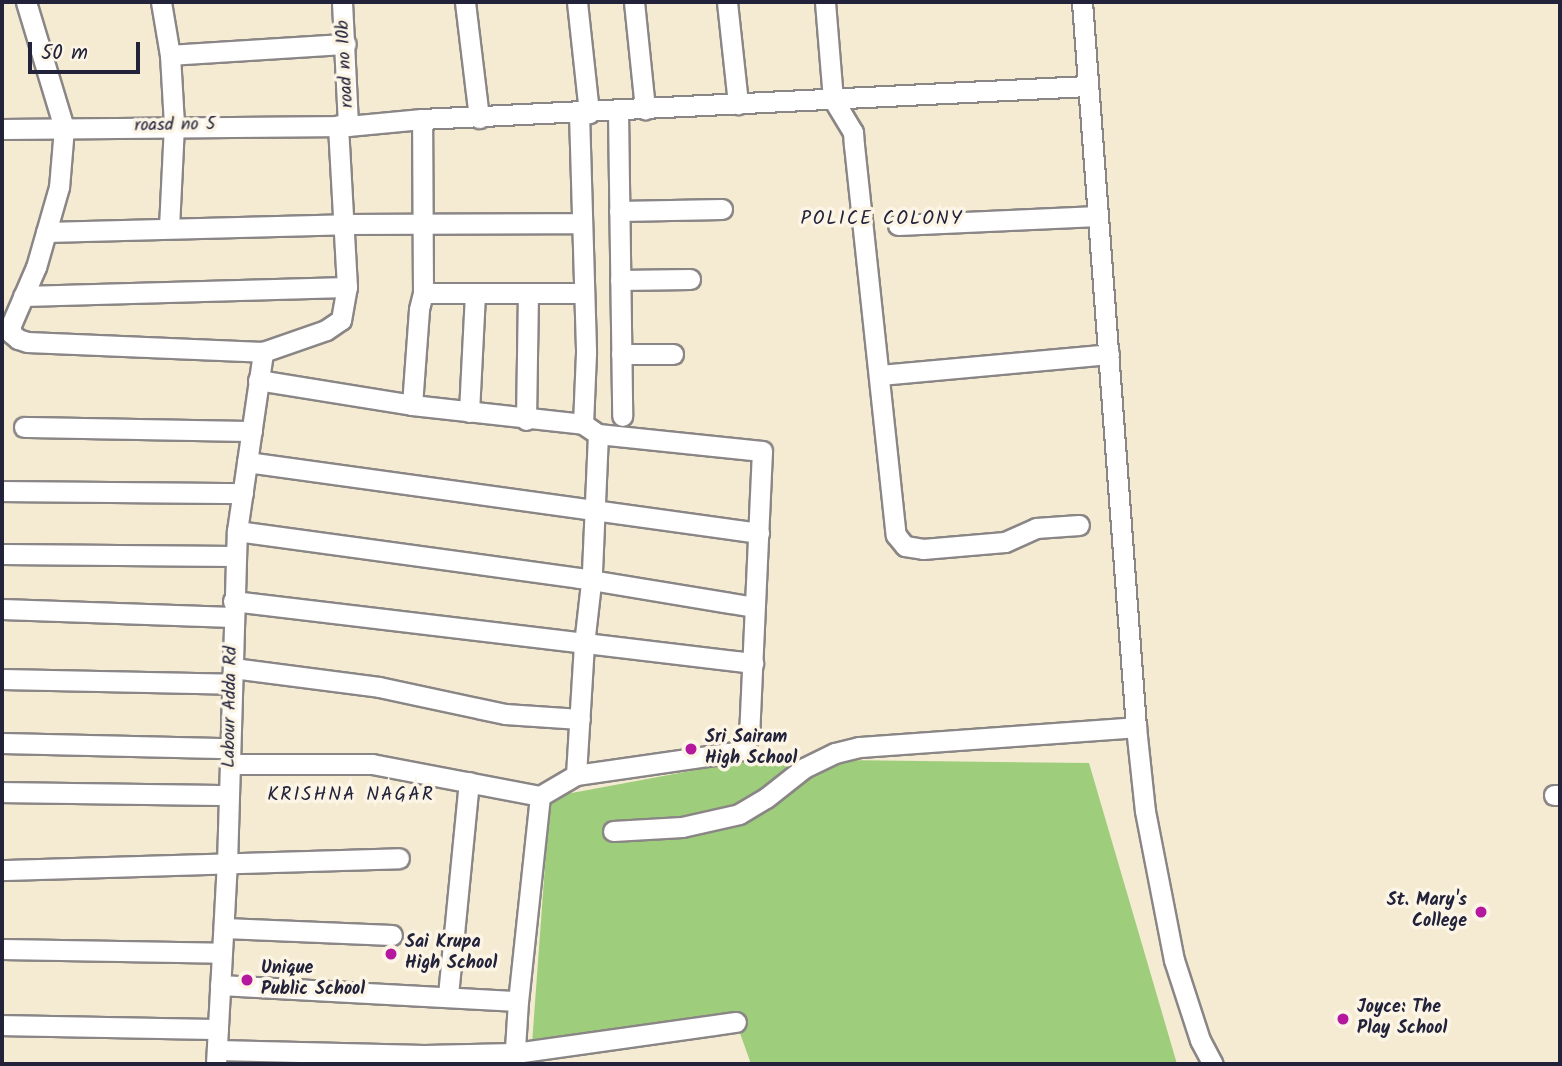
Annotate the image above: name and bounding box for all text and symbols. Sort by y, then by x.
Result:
street label: road no 10b [333,20,359,108]
scale bar [32,28,144,72]
text: 50 m [41,37,88,70]
street label: roasd no 5 [134,114,216,138]
district label: POLICE COLONY [802,209,962,231]
street label: Labour Adda Rd [219,646,243,768]
place label: Sri Sairam High School [705,728,797,770]
marker: Sri Sairam High School [683,741,699,757]
district label: KRISHNA NAGAR [269,785,433,807]
place label: St. Mary's College [1387,891,1467,934]
marker: St. Mary's College [1473,904,1489,920]
place label: Sai Krupa High School [405,933,497,976]
marker: Sai Krupa High School [383,946,399,962]
place label: Unique Public School [261,959,365,1002]
marker: Unique Public School [239,972,255,988]
place label: Joyce: The Play School [1357,998,1447,1040]
marker: Joyce: The Play School [1335,1011,1351,1027]

